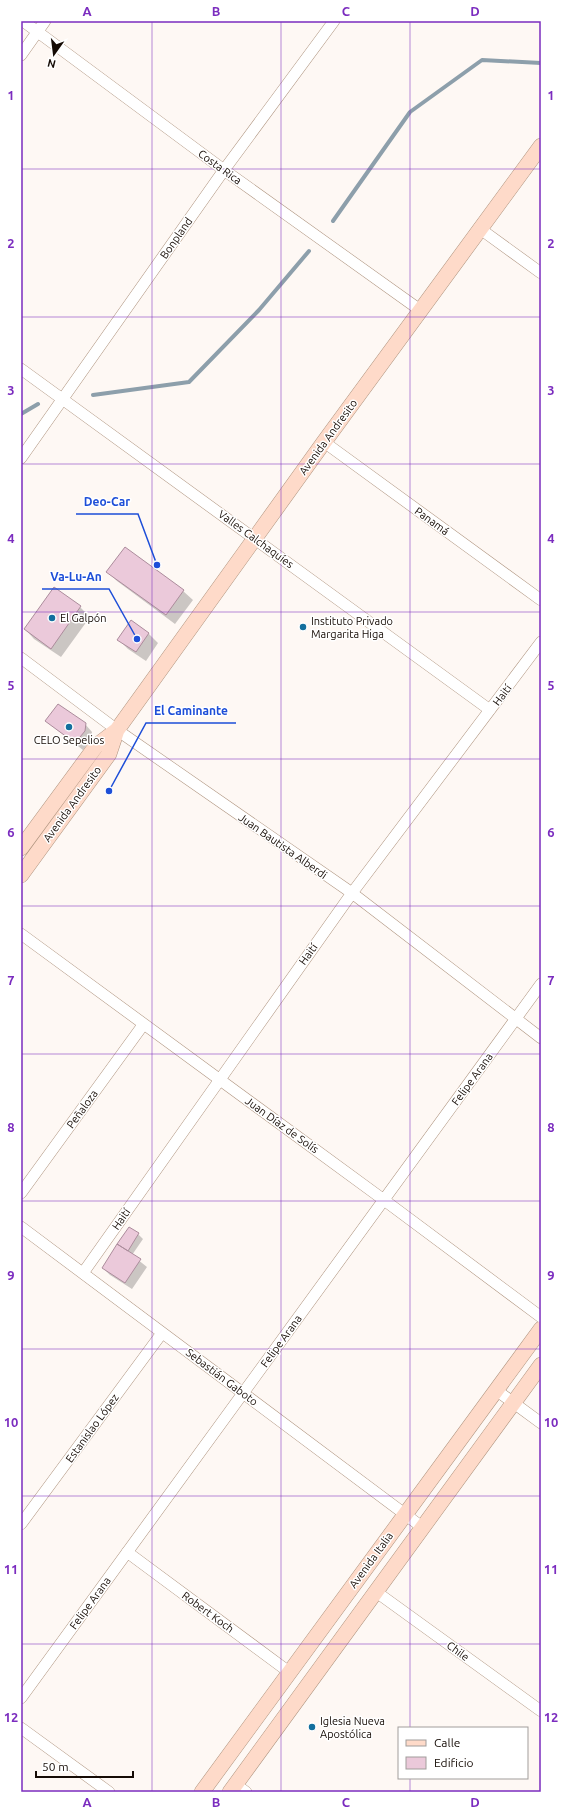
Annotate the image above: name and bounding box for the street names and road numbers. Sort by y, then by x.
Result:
street label: Costa Rica [196,147,244,187]
street label: Bonpland [157,215,195,261]
street label: Avenida Andresito [297,397,359,477]
street label: Panamá [413,505,451,537]
street label: Valles Calchaquíes [216,508,296,570]
street label: Haití [490,682,514,708]
street label: Avenida Andresito [41,764,103,844]
street label: Juan Bautista Alberdi [237,811,329,881]
street label: Haití [296,941,320,967]
street label: Felipe Arana [449,1051,495,1107]
street label: Peñaloza [64,1088,100,1130]
street label: Juan Díaz de Solís [243,1094,321,1156]
street label: Haití [109,1206,133,1232]
street label: Felipe Arana [258,1313,304,1369]
street label: Sebastián Gaboto [184,1346,260,1408]
street label: Estanislao López [63,1391,121,1465]
street label: Avenida Italia [347,1530,395,1590]
street label: Felipe Arana [67,1575,113,1631]
street label: Robert Koch [180,1589,236,1635]
street label: Chile [444,1639,472,1663]

